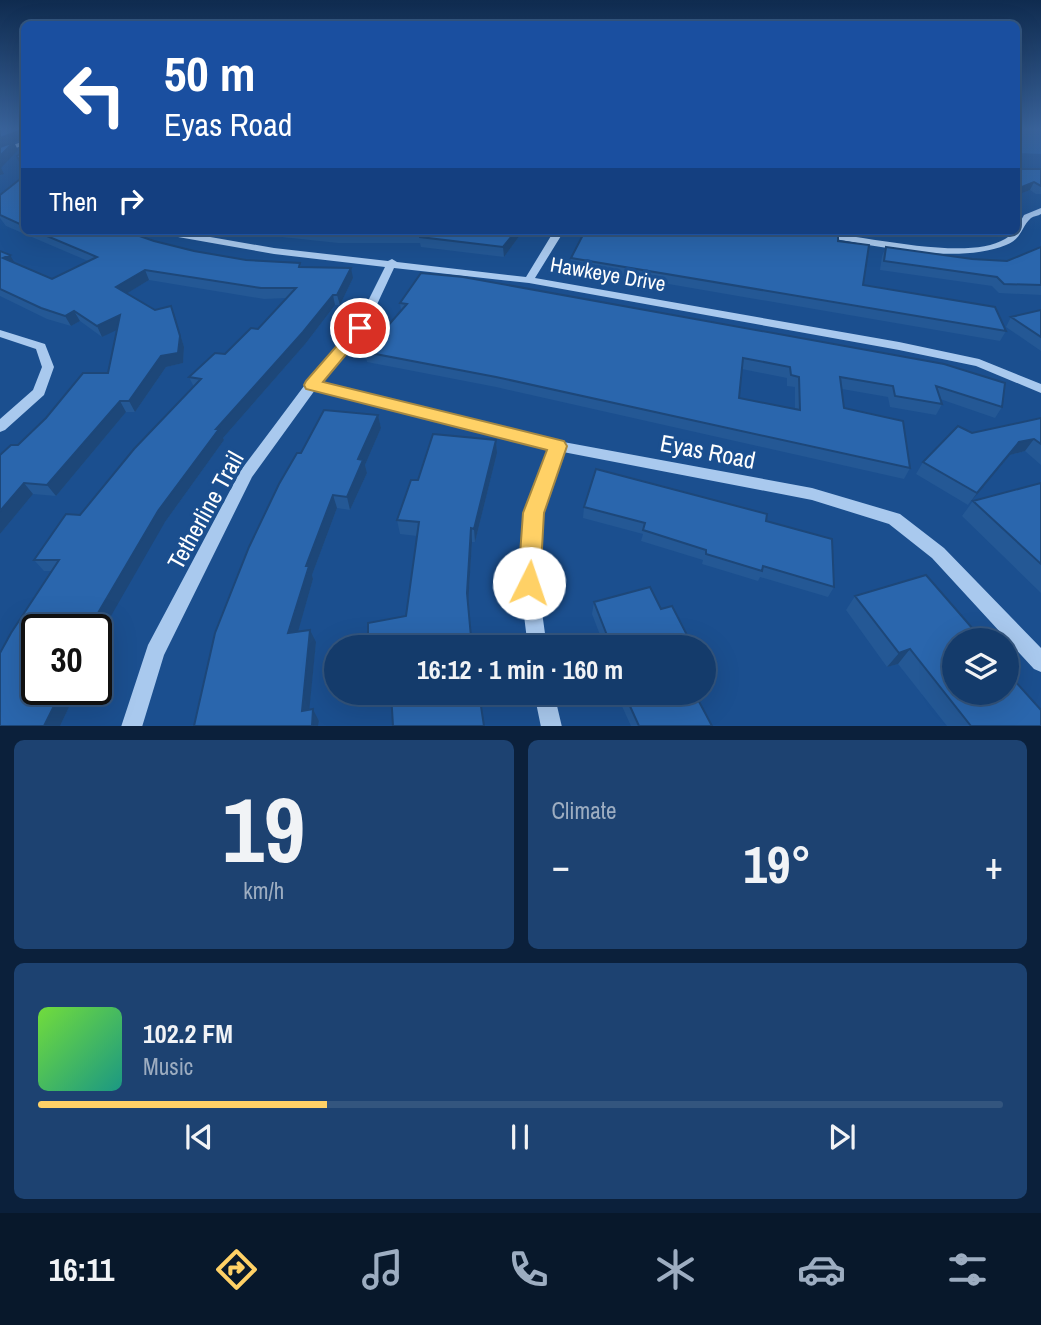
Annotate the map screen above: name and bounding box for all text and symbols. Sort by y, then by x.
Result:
text: 50 m [164,40,256,106]
icon: left [49,49,140,140]
text: Eyas Road [164,103,292,146]
icon: right [112,182,150,220]
text: Then [49,184,98,219]
street label: Hawkeye Drive [548,250,668,298]
pin [330,298,390,358]
icon: arrive [341,309,379,347]
street label: Eyas Road [658,426,758,476]
street label: Tetherline Trail [159,445,251,575]
position arrow [492,546,566,620]
speed limit sign: 30 [21,614,112,705]
map controls [942,628,1019,705]
button: layers [942,628,1019,705]
text: 16:12 · 1 min · 160 m [417,652,623,687]
text: 19 [222,768,305,890]
text: Climate [552,795,616,826]
text: 19° [743,829,811,899]
text: − [552,840,570,891]
text: + [985,840,1003,891]
text: km/h [243,875,284,906]
text: 102.2 FM [143,1016,233,1051]
text: Music [143,1051,193,1082]
icon: previous [180,1118,218,1156]
icon: pause [501,1118,539,1156]
icon: next [823,1118,861,1156]
icon: directions [212,1245,261,1294]
icon: music [358,1245,407,1294]
icon: phone [504,1245,553,1294]
icon: climate [651,1245,700,1294]
icon: car [797,1245,846,1294]
icon: filters [943,1245,992,1294]
text: 16:11 [49,1248,114,1291]

